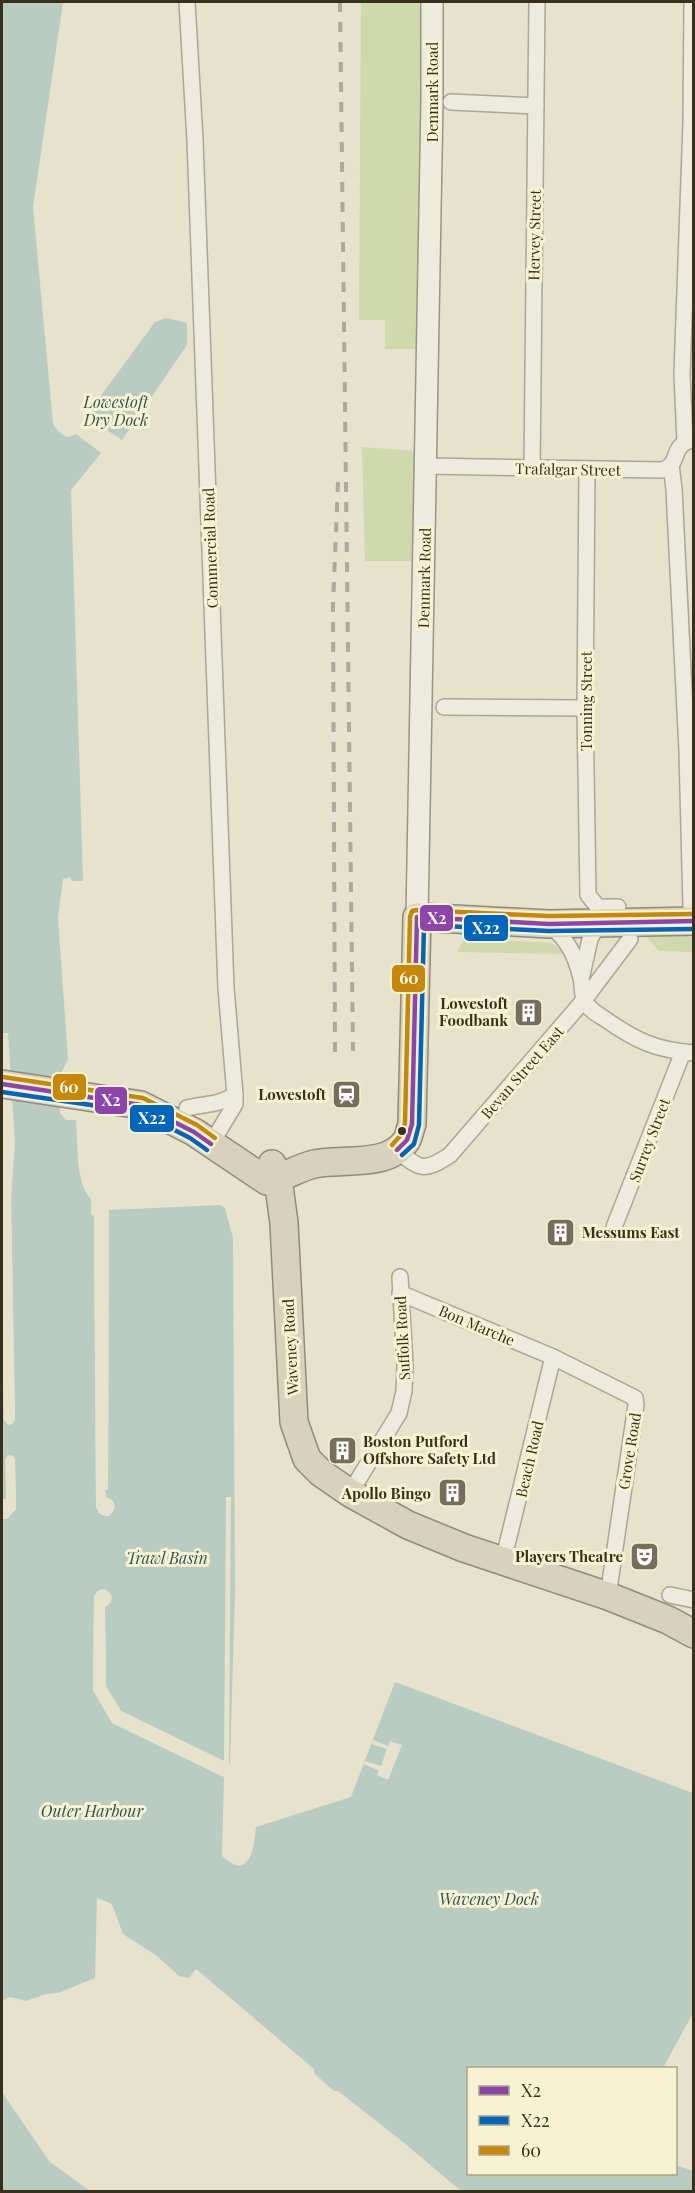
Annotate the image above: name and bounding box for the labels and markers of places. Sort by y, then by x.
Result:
place label: Lowestoft Foodbank [439,993,509,1030]
building icon: Lowestoft Foodbank [513,996,545,1028]
station icon: Lowestoft [331,1078,363,1110]
place label: Lowestoft [258,1084,327,1104]
unlabelled marker [396,1125,408,1137]
building icon: Messums East [545,1216,577,1248]
place label: Messums East [582,1222,680,1242]
place label: Boston Putford Offshore Safety Ltd [363,1431,496,1468]
building icon: Boston Putford Offshore Safety Ltd [326,1434,358,1466]
building icon: Apollo Bingo [436,1477,468,1509]
place label: Apollo Bingo [341,1483,431,1503]
theatre icon: Players Theatre [628,1540,660,1572]
place label: Players Theatre [515,1546,623,1566]

